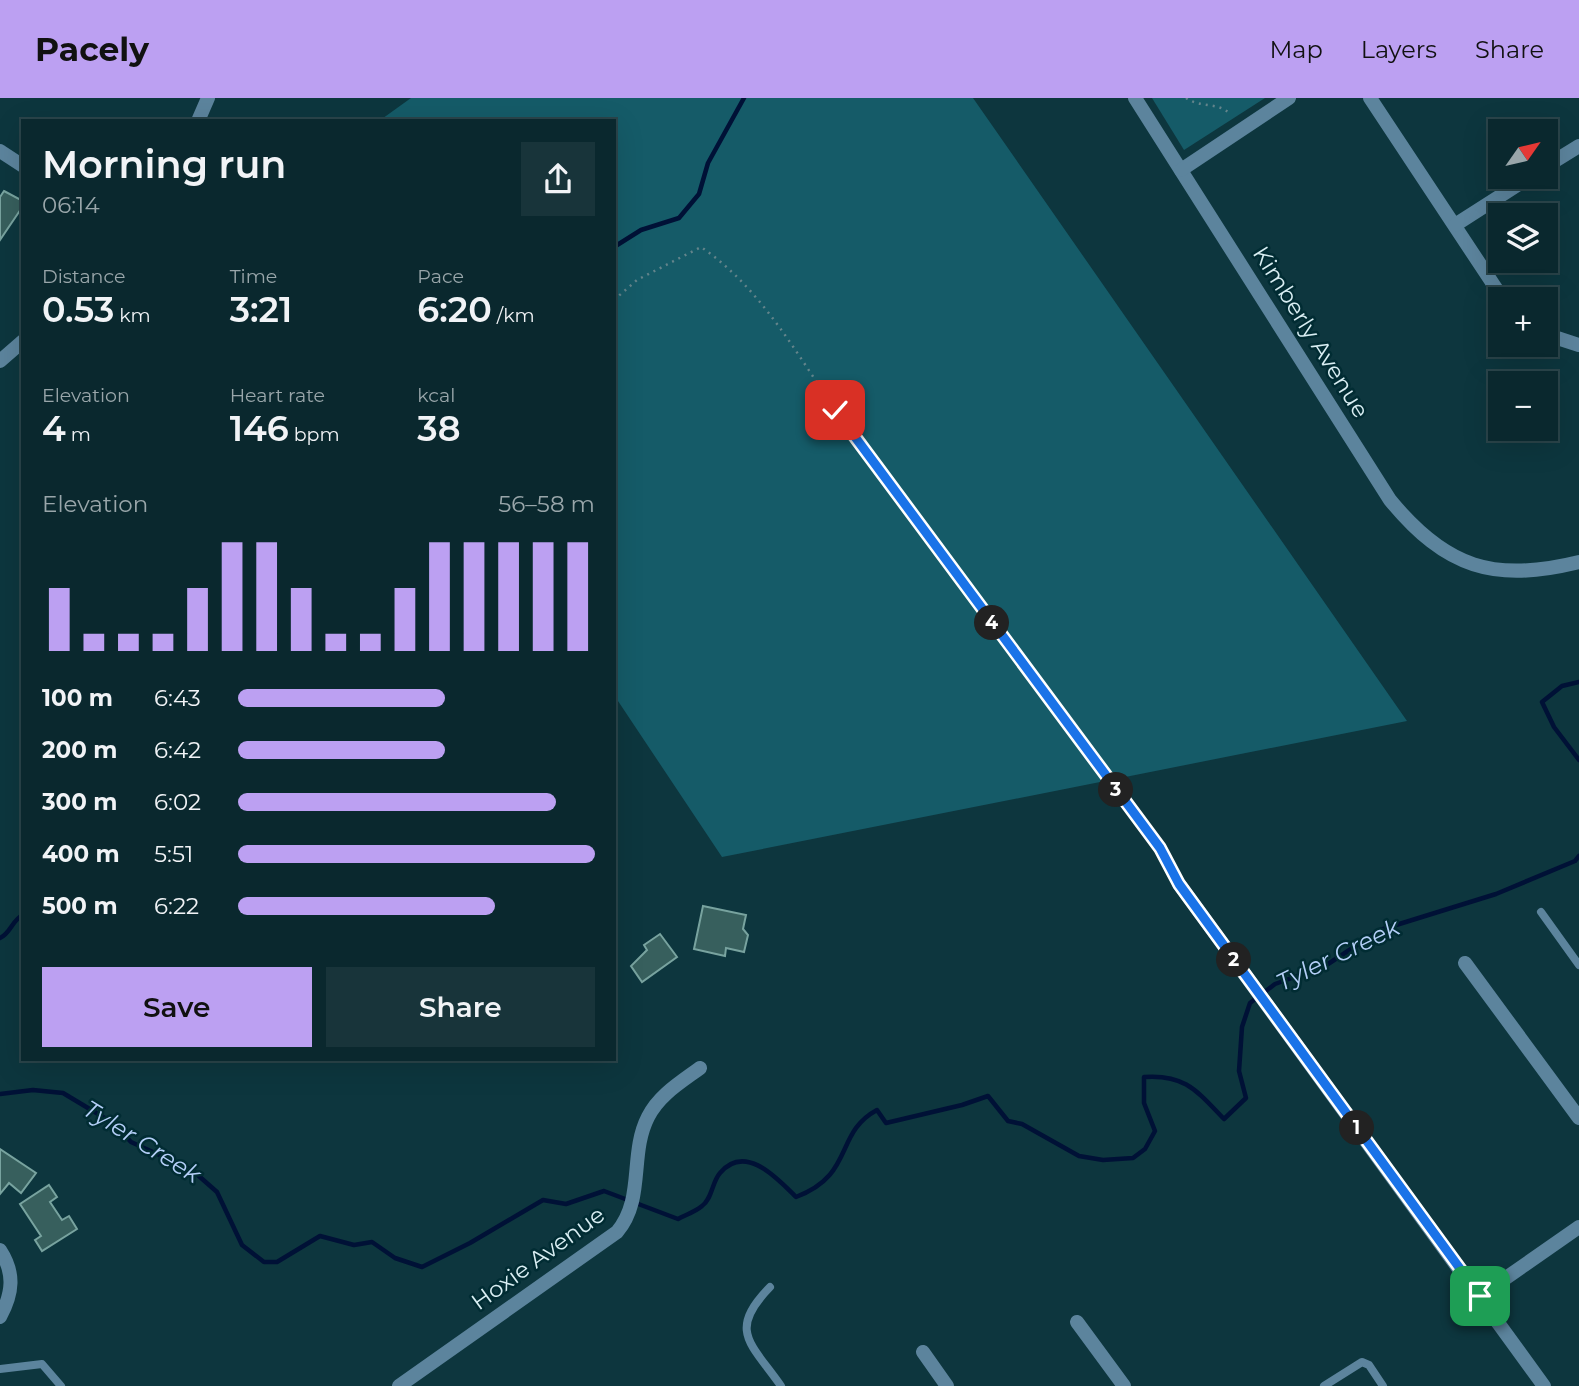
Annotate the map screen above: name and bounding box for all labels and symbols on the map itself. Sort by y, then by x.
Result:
north arrow [1488,119,1558,189]
street label: Kimberly Avenue [1247,241,1375,423]
pin [805,380,865,440]
pin: 4 [974,606,1010,640]
pin: 3 [1098,772,1134,808]
water label: Tyler Creek [1271,912,1406,997]
pin: 2 [1216,942,1252,978]
water label: Tyler Creek [78,1094,208,1190]
pin: 1 [1340,1110,1374,1146]
street label: Hoxie Avenue [466,1200,610,1316]
pin [1450,1266,1510,1326]

